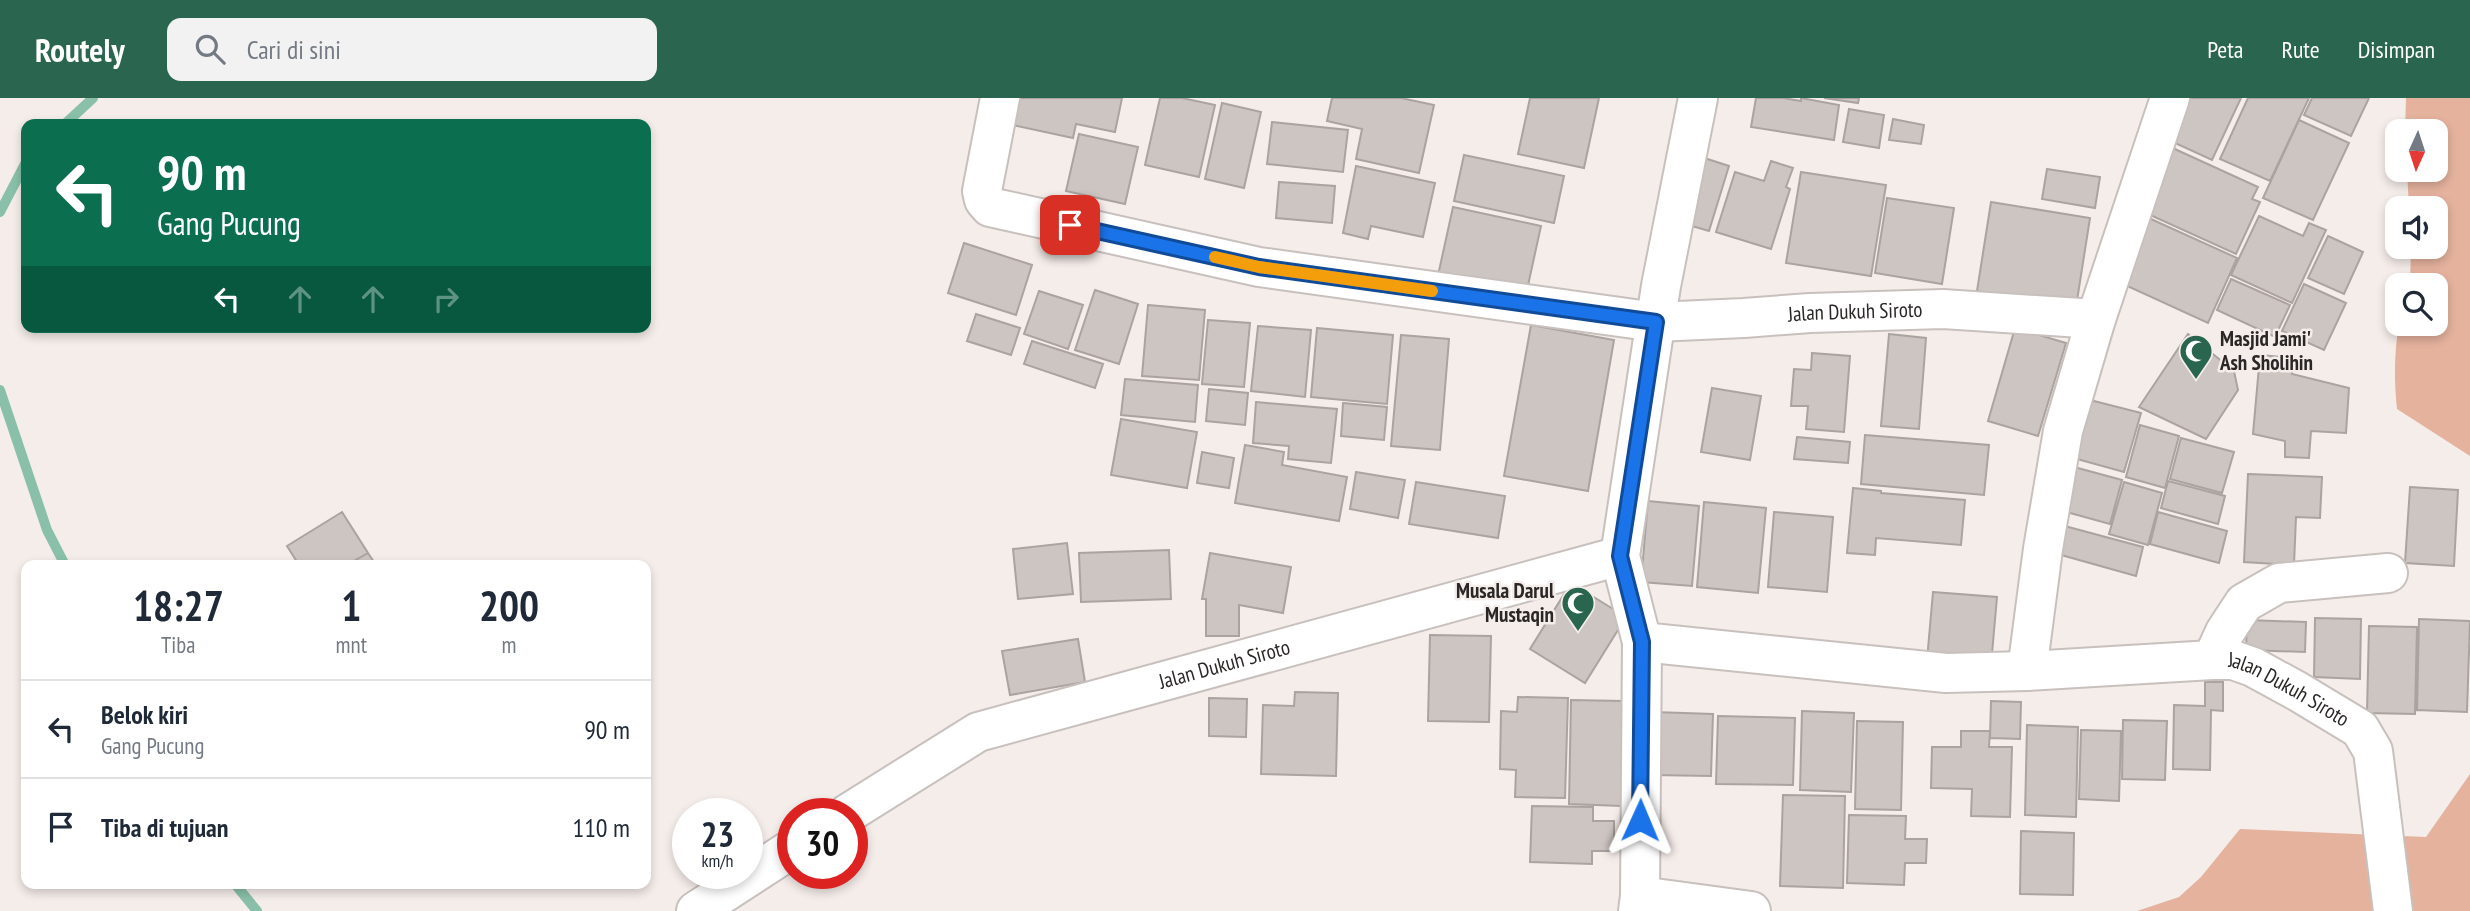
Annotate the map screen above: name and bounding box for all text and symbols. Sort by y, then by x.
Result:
search box [167,18,657,81]
text: Routely [35,28,125,71]
icon: search [191,30,229,68]
text: Cari di sini [247,33,341,66]
text: Peta [2207,34,2243,65]
text: Rute [2281,34,2320,65]
text: Disimpan [2358,34,2435,65]
north arrow [2385,119,2448,182]
map controls [2385,119,2448,336]
text: 90 m [157,140,246,204]
icon: left [42,147,133,238]
pin [1040,195,1100,255]
button: sound [2385,196,2448,259]
text: Gang Pucung [157,202,301,244]
icon: arrive [1051,206,1089,244]
button: search [2385,273,2448,336]
icon: left [208,280,246,318]
icon: ahead [281,280,319,318]
icon: ahead [354,280,392,318]
icon: right [427,280,465,318]
street label: Jalan Dukuh Siroto [1786,296,1923,328]
place label: Masjid Jami' Ash Sholihin [2219,325,2313,376]
mosque icon: Masjid Jami' Ash Sholihin [2177,332,2215,381]
place label: Musala Darul Mustaqin [1456,577,1555,628]
text: 18:27 [133,578,224,633]
text: 1 [341,578,361,633]
text: 200 [479,578,539,633]
mosque icon: Musala Darul Mustaqin [1559,584,1597,633]
text: Tiba [161,630,196,659]
text: mnt [336,630,367,659]
text: m [502,630,517,659]
street label: Jalan Dukuh Siroto [1155,633,1293,695]
street label: Jalan Dukuh Siroto [2227,646,2354,732]
text: Belok kiri [101,698,188,731]
icon: left [42,710,80,748]
text: 90 m [584,713,630,746]
text: Gang Pucung [101,731,204,760]
position arrow [1603,783,1677,857]
speed limit sign: 30 [777,798,868,889]
icon: arrive [42,808,80,846]
text: Tiba di tujuan [101,811,229,844]
text: 110 m [572,811,630,844]
text: 23 [701,811,734,857]
text: km/h [702,849,733,872]

